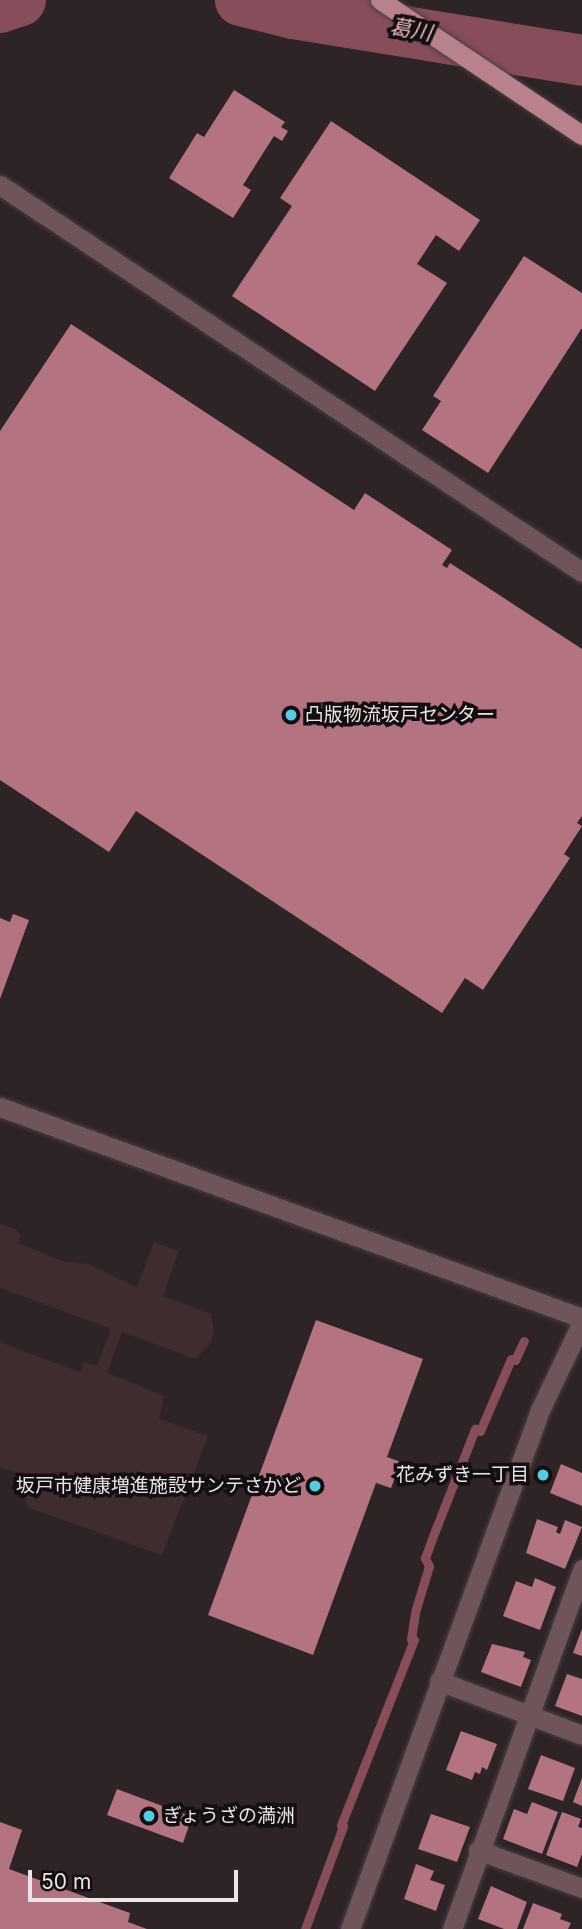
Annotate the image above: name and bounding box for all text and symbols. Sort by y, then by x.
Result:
water label: 葛川 [388,14,434,46]
place label: 凸版物流坂戸センター [305,704,495,726]
marker: 凸版物流坂戸センター [283,707,299,723]
place label: 花みずき一丁目 [396,1464,529,1486]
marker: 花みずき一丁目 [535,1467,551,1483]
place label: 坂戸市健康増進施設サンテさかど [16,1475,301,1497]
marker: 坂戸市健康増進施設サンテさかど [307,1478,323,1494]
place label: ぎょうざの満洲 [163,1805,296,1827]
marker: ぎょうざの満洲 [141,1808,157,1824]
scale bar [32,1856,242,1900]
text: 50 m [41,1869,91,1894]

